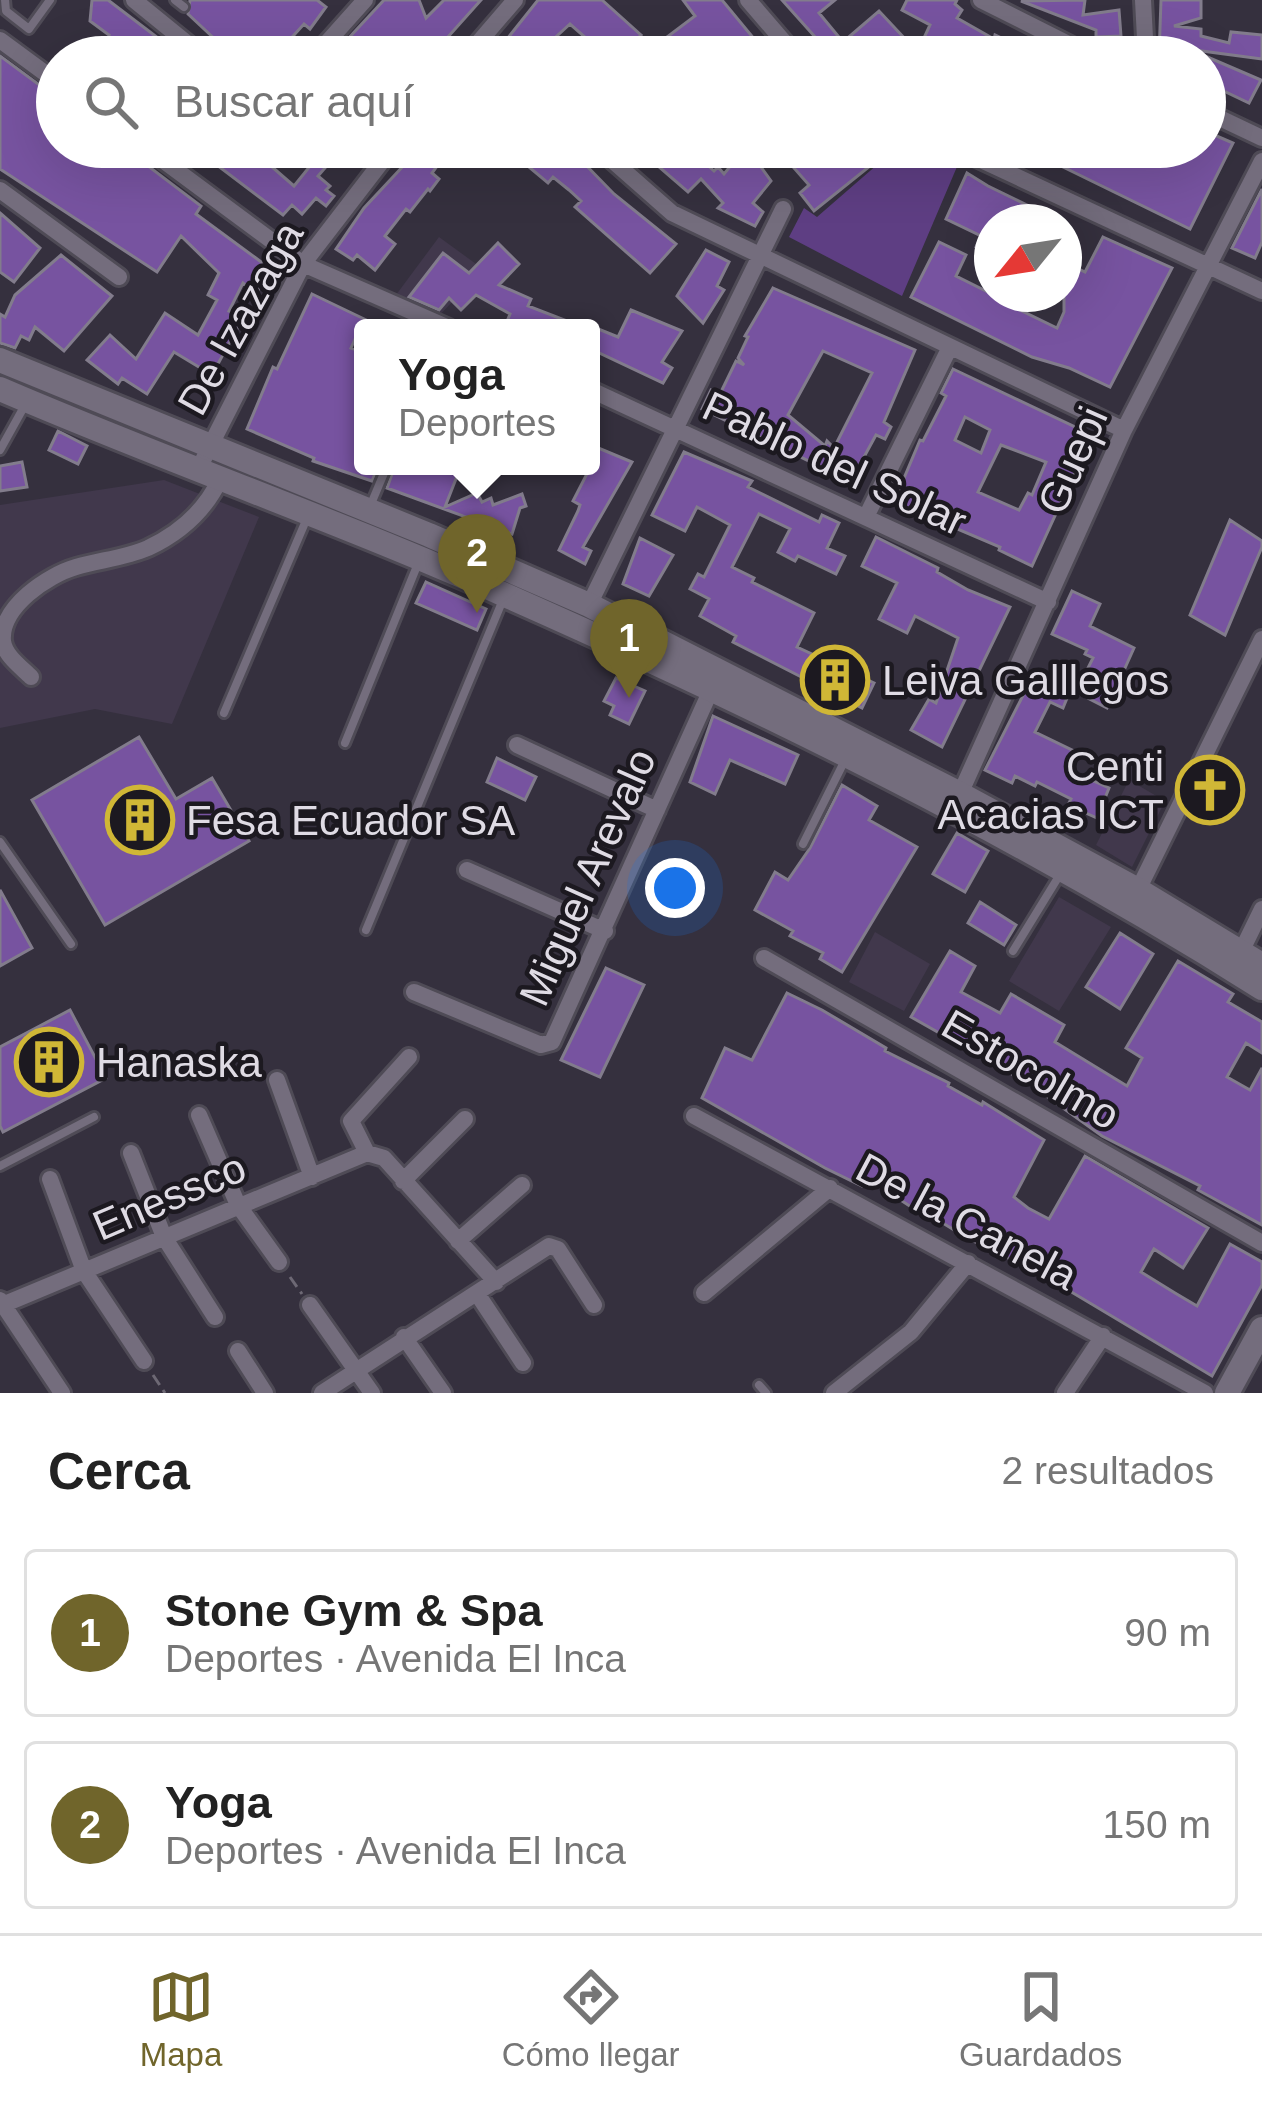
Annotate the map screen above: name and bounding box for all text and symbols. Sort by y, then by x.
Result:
search box [36,36,1226,168]
icon: search [78,69,144,135]
text: Buscar aquí [174,76,414,127]
north arrow [974,204,1082,312]
street label: De Izazaga [168,213,313,423]
popup [354,319,600,475]
text: Yoga [398,349,505,400]
street label: Pablo del Solar [696,382,974,545]
street label: Guepi [1028,399,1117,521]
text: Deportes [398,401,556,444]
pin: 2 [438,514,516,613]
pin: 1 [590,599,668,698]
building icon: Leiva Galllegos [800,645,870,715]
place label: Leiva Galllegos [882,657,1169,704]
street label: Miguel Arevalo [510,742,665,1013]
place label: Centi Acacias ICT [938,743,1164,838]
church icon: Centi Acacias ICT [1175,755,1245,825]
building icon: Fesa Ecuador SA [105,785,175,855]
place label: Fesa Ecuador SA [186,797,515,844]
your location [645,858,705,918]
street label: Estocolmo [934,1000,1127,1139]
building icon: Hanaska [14,1027,84,1097]
place label: Hanaska [96,1039,262,1086]
street label: Enessco [86,1143,253,1250]
street label: De la Canela [849,1144,1086,1299]
text: Cerca [48,1443,190,1500]
text: 2 resultados [1002,1449,1214,1492]
text: Stone Gym & Spa [165,1585,543,1636]
text: 1 [79,1611,101,1654]
text: 90 m [1124,1611,1211,1654]
text: Deportes · Avenida El Inca [165,1637,626,1680]
text: Yoga [165,1777,272,1828]
text: 2 [79,1803,101,1846]
text: 150 m [1103,1803,1211,1846]
text: Deportes · Avenida El Inca [165,1829,626,1872]
tab: Mapa [140,1964,222,2074]
tab: Cómo llegar [502,1964,680,2074]
tab: Guardados [959,1964,1122,2074]

